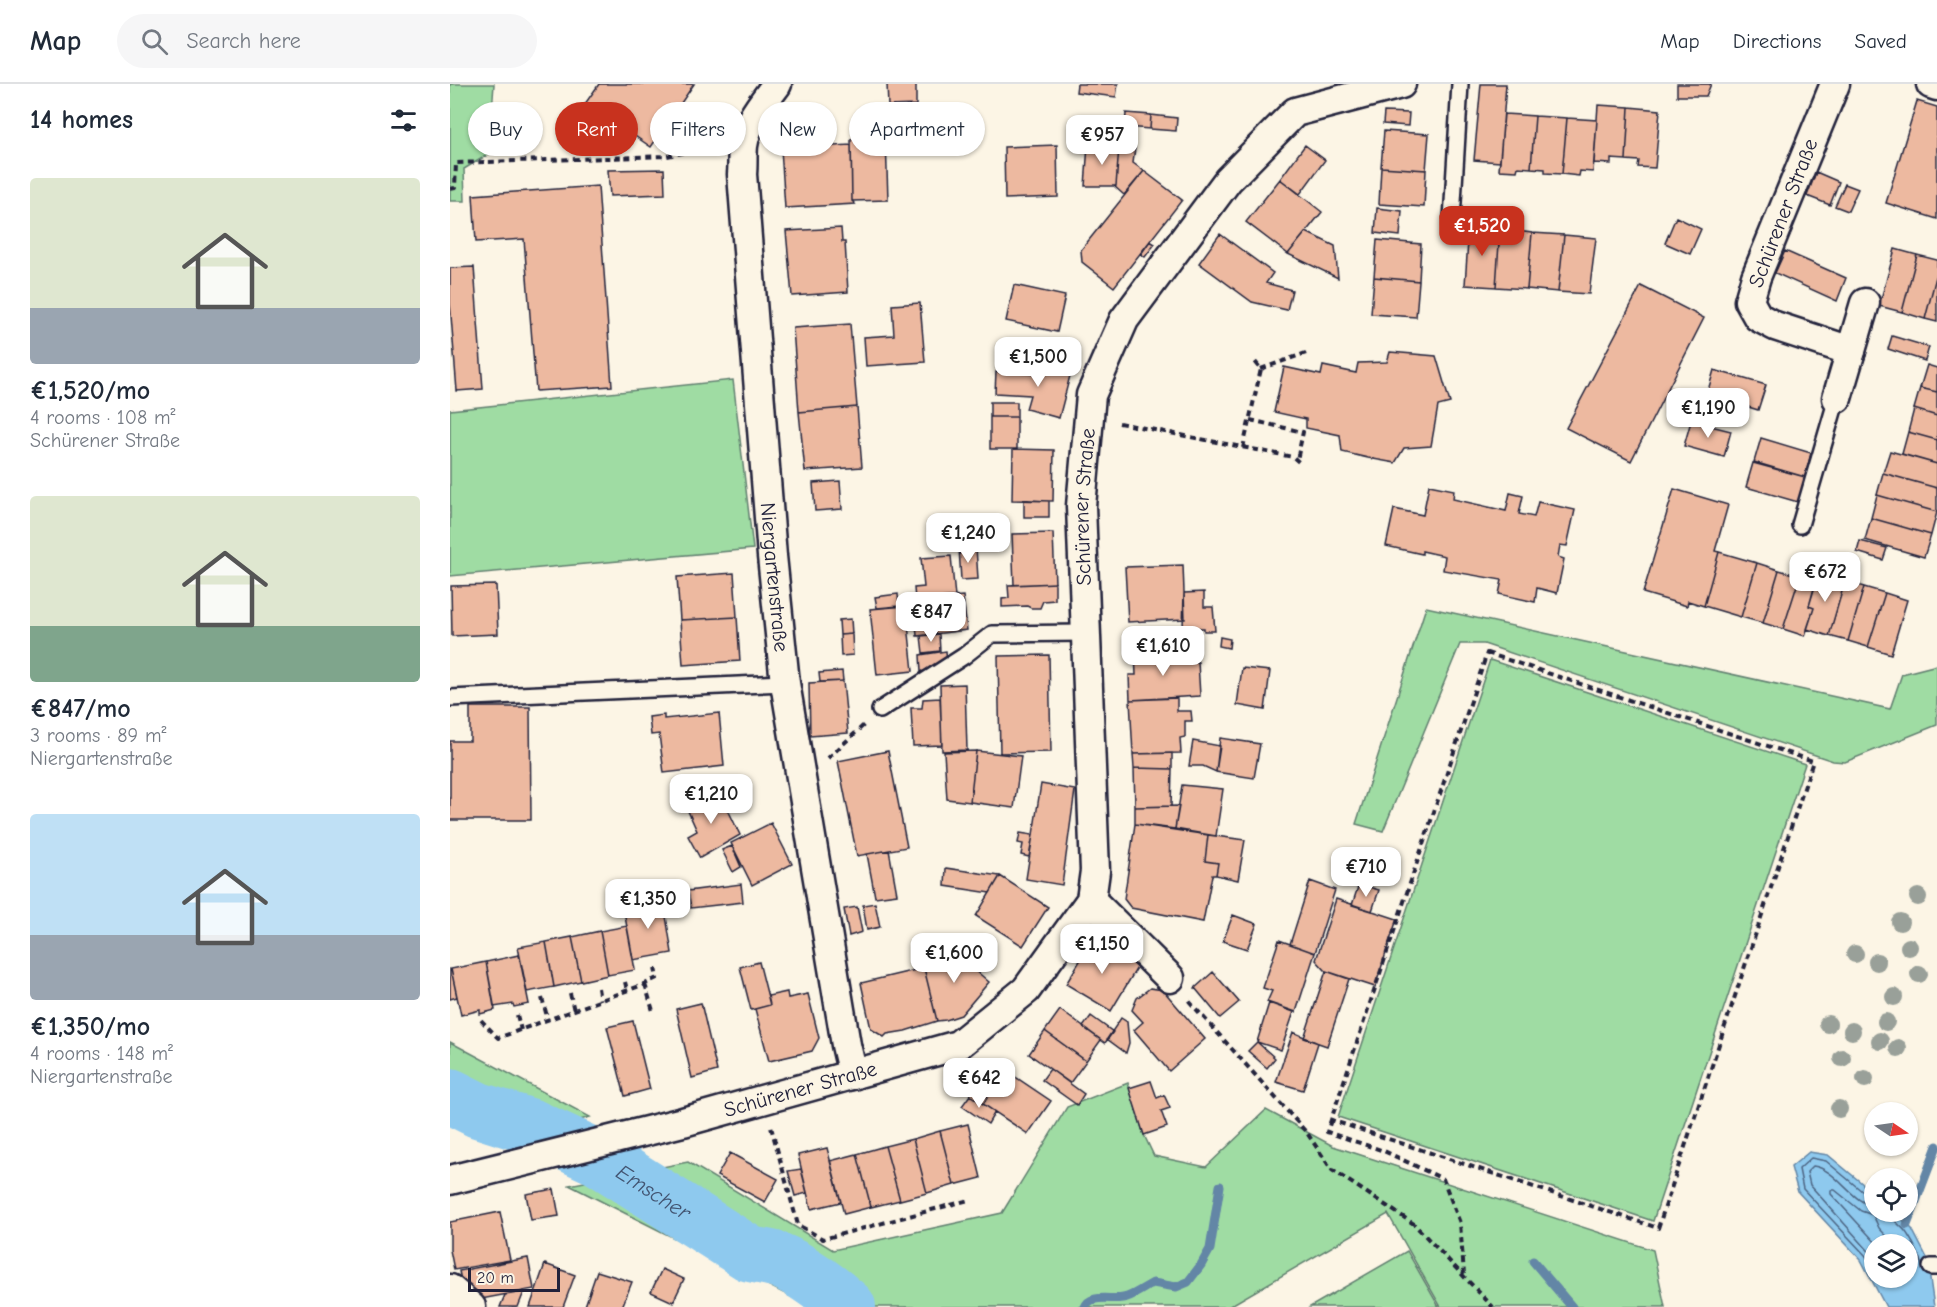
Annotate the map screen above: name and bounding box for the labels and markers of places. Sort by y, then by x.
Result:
pin: €957 [1066,115,1138,166]
pin: €1,520 [1433,206,1531,257]
pin: €1,500 [989,337,1087,388]
pin: €1,190 [1659,388,1757,439]
pin: €1,240 [919,513,1017,564]
pin: €672 [1789,552,1861,603]
pin: €847 [895,592,967,643]
pin: €1,610 [1114,626,1212,677]
pin: €1,210 [662,774,760,825]
pin: €710 [1330,847,1402,898]
pin: €1,350 [599,879,697,930]
pin: €1,150 [1053,924,1151,975]
pin: €1,600 [905,933,1003,984]
pin: €642 [943,1058,1015,1109]

